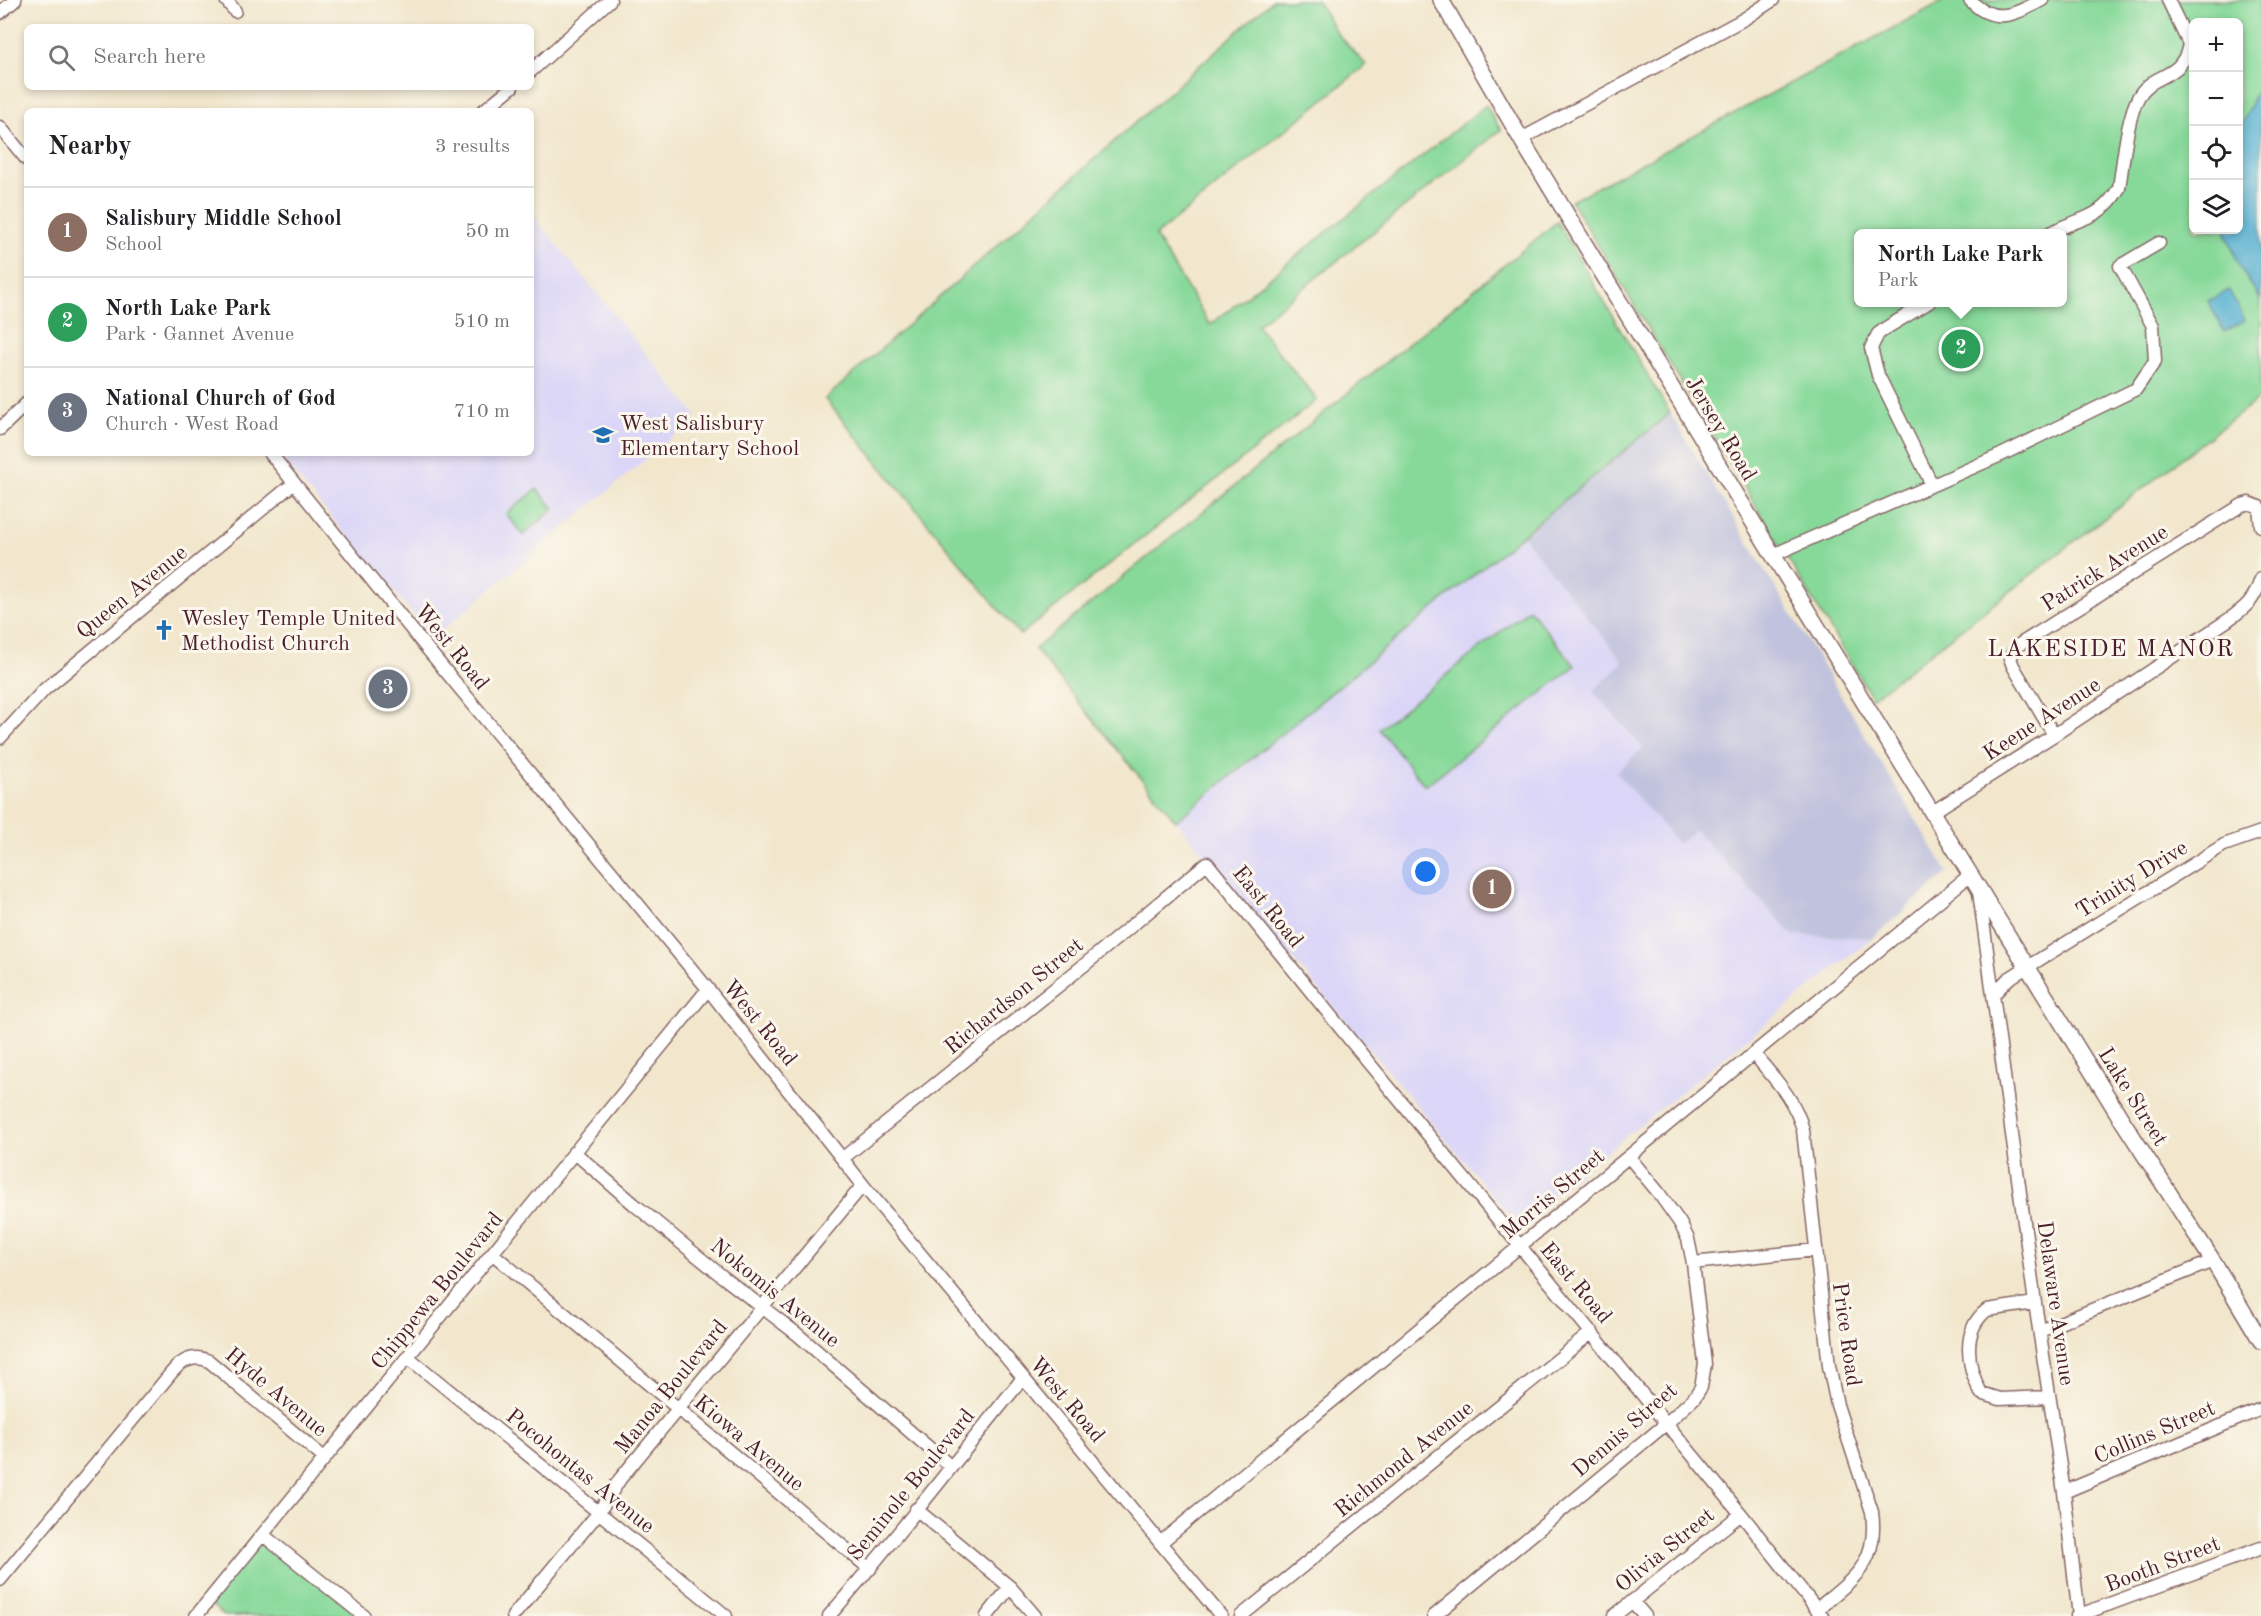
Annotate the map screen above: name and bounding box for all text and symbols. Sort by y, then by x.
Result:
map controls [2189,18,2243,234]
button: + [2189,18,2243,72]
search box [24,24,534,90]
icon: search [45,41,78,74]
text: Search here [93,46,206,68]
button: − [2189,72,2243,126]
button: locate [2189,126,2243,180]
text: Nearby [48,134,132,160]
text: 3 results [435,137,510,157]
button: layers [2189,180,2243,234]
text: Salisbury Middle School [105,208,342,230]
text: 1 [62,222,73,242]
text: 50 m [465,222,510,242]
popup [1854,229,2067,307]
text: School [105,235,162,255]
text: North Lake Park [1877,244,2044,266]
text: Park [1877,271,1919,291]
text: North Lake Park [105,298,271,320]
text: 2 [62,312,73,332]
text: 510 m [454,312,510,332]
text: Park · Gannet Avenue [105,325,294,345]
pin: 2 [1942,326,1980,372]
street label: Jersey Road [1681,373,1760,485]
text: National Church of God [105,388,336,410]
text: 3 [62,402,73,422]
text: 710 m [454,402,510,422]
place label: West Salisbury Elementary School [620,413,799,460]
text: Church · West Road [105,415,279,435]
school or university icon: West Salisbury Elementary School [591,423,615,447]
street label: Patrick Avenue [2038,521,2172,616]
street label: Queen Avenue [73,541,192,644]
street label: West Road [410,600,493,695]
place label: Wesley Temple United Methodist Church [181,608,396,655]
church icon: Wesley Temple United Methodist Church [152,618,176,642]
district label: LAKESIDE MANOR [1987,638,2235,662]
pin: 3 [368,666,408,712]
street label: Keene Avenue [1980,674,2105,766]
street label: Trinity Drive [2072,837,2192,923]
your location [1411,857,1440,886]
street label: East Road [1228,862,1307,952]
pin: 1 [1472,866,1512,912]
street label: Richardson Street [941,934,1088,1059]
street label: West Road [718,976,801,1071]
street label: Lake Street [2093,1044,2171,1150]
street label: Morris Street [1497,1145,1609,1244]
street label: Chippewa Boulevard [368,1208,508,1374]
street label: Delaware Avenue [2033,1220,2077,1387]
street label: Nokomis Avenue [706,1235,844,1352]
street label: East Road [1535,1238,1616,1328]
street label: Price Road [1828,1281,1864,1388]
street label: Manoa Boulevard [611,1316,732,1458]
street label: Hyde Avenue [221,1344,331,1441]
street label: West Road [1025,1353,1108,1447]
street label: Dennis Street [1569,1379,1682,1482]
street label: Kiowa Avenue [689,1391,808,1496]
street label: Richmond Avenue [1331,1397,1478,1522]
street label: Collins Street [2091,1397,2219,1468]
street label: Pocohontas Avenue [501,1405,658,1538]
street label: Seminole Boulevard [844,1405,979,1565]
street label: Olivia Street [1612,1504,1719,1597]
street label: Booth Street [2102,1533,2223,1597]

